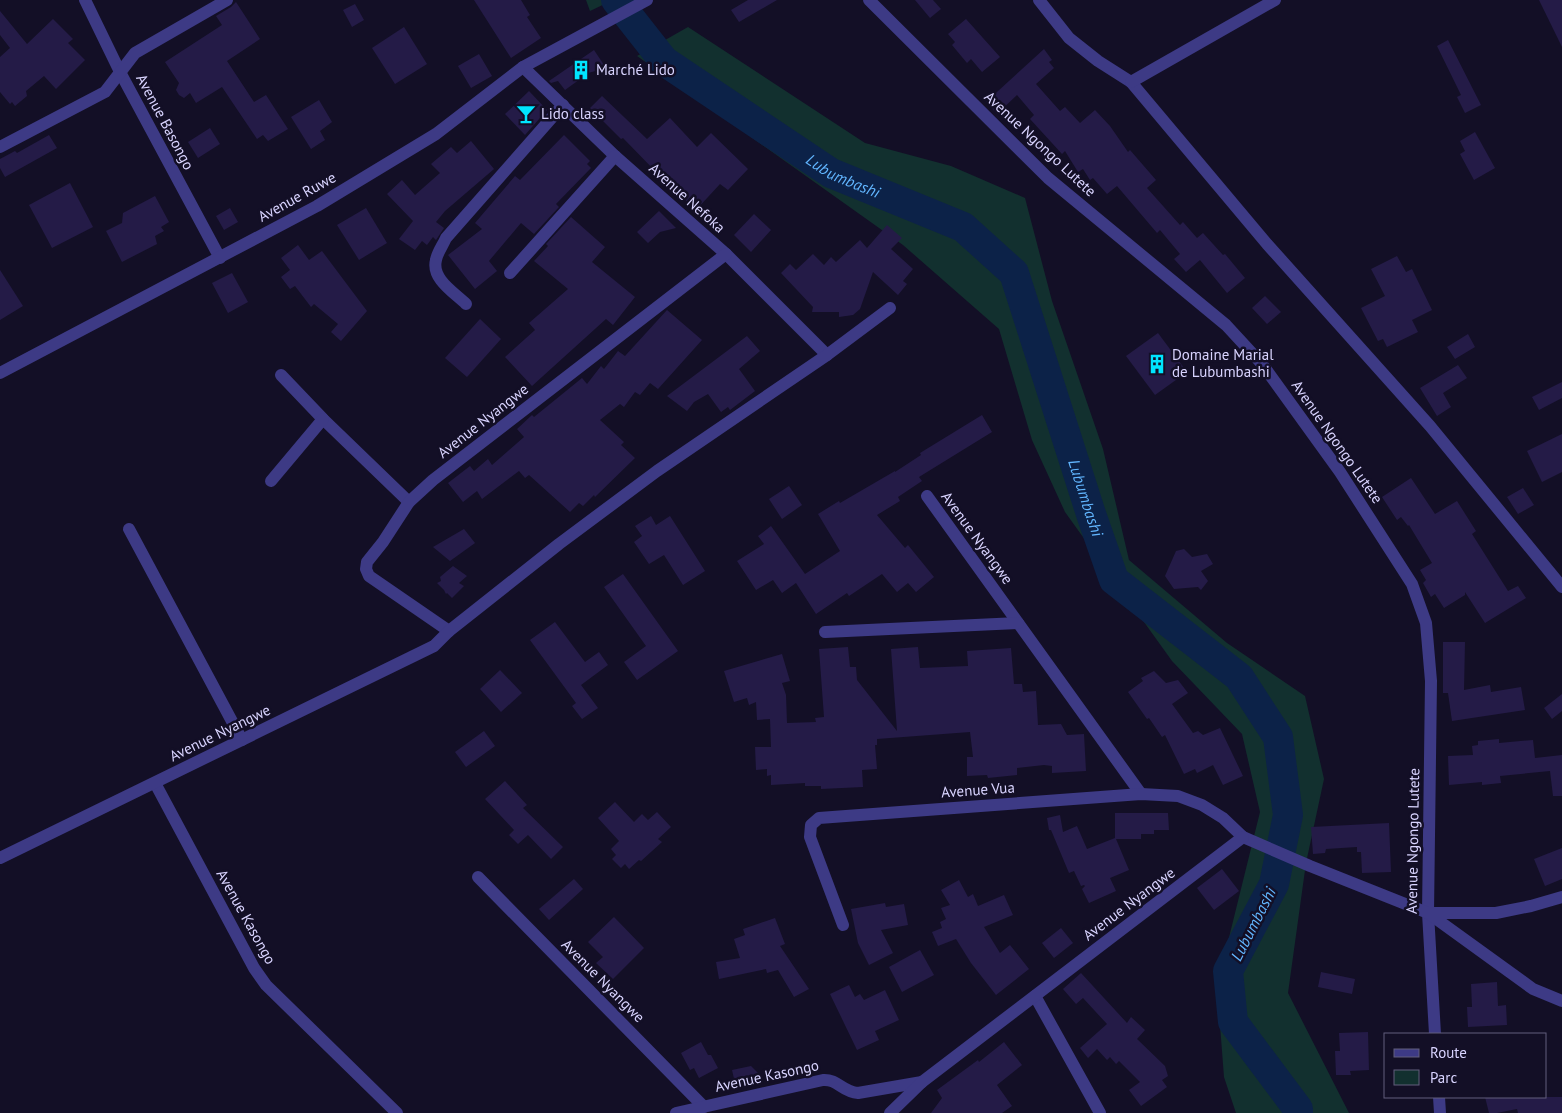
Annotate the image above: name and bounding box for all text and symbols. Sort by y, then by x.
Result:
building icon: Marché Lido [570,59,592,81]
place label: Marché Lido [596,60,675,79]
street label: Avenue Basongo [132,71,199,173]
street label: Avenue Ngongo Lutete [980,87,1100,200]
bar icon: Lido class [515,103,537,125]
place label: Lido class [541,104,604,123]
water label: Lubumbashi [802,149,884,202]
street label: Avenue Nefoka [645,158,729,237]
street label: Avenue Ruwe [254,167,339,226]
place label: Domaine Marial de Lubumbashi [1172,345,1274,381]
building icon: Domaine Marial de Lubumbashi [1146,353,1168,375]
street label: Avenue Ngongo Lutete [1288,376,1387,507]
street label: Avenue Nyangwe [433,379,532,462]
water label: Lubumbashi [1064,457,1108,540]
street label: Avenue Nyangwe [937,488,1017,588]
street label: Avenue Nyangwe [166,700,273,765]
street label: Avenue Ngongo Lutete [1402,768,1423,914]
street label: Avenue Vua [941,777,1015,802]
street label: Avenue Nyangwe [1079,863,1178,944]
street label: Avenue Kasongo [213,866,280,968]
water label: Lubumbashi [1226,883,1280,964]
street label: Avenue Nyangwe [558,935,649,1026]
legend [1384,1033,1547,1098]
text: Route [1430,1043,1467,1062]
street label: Avenue Kasongo [713,1055,821,1096]
text: Parc [1430,1068,1457,1087]

